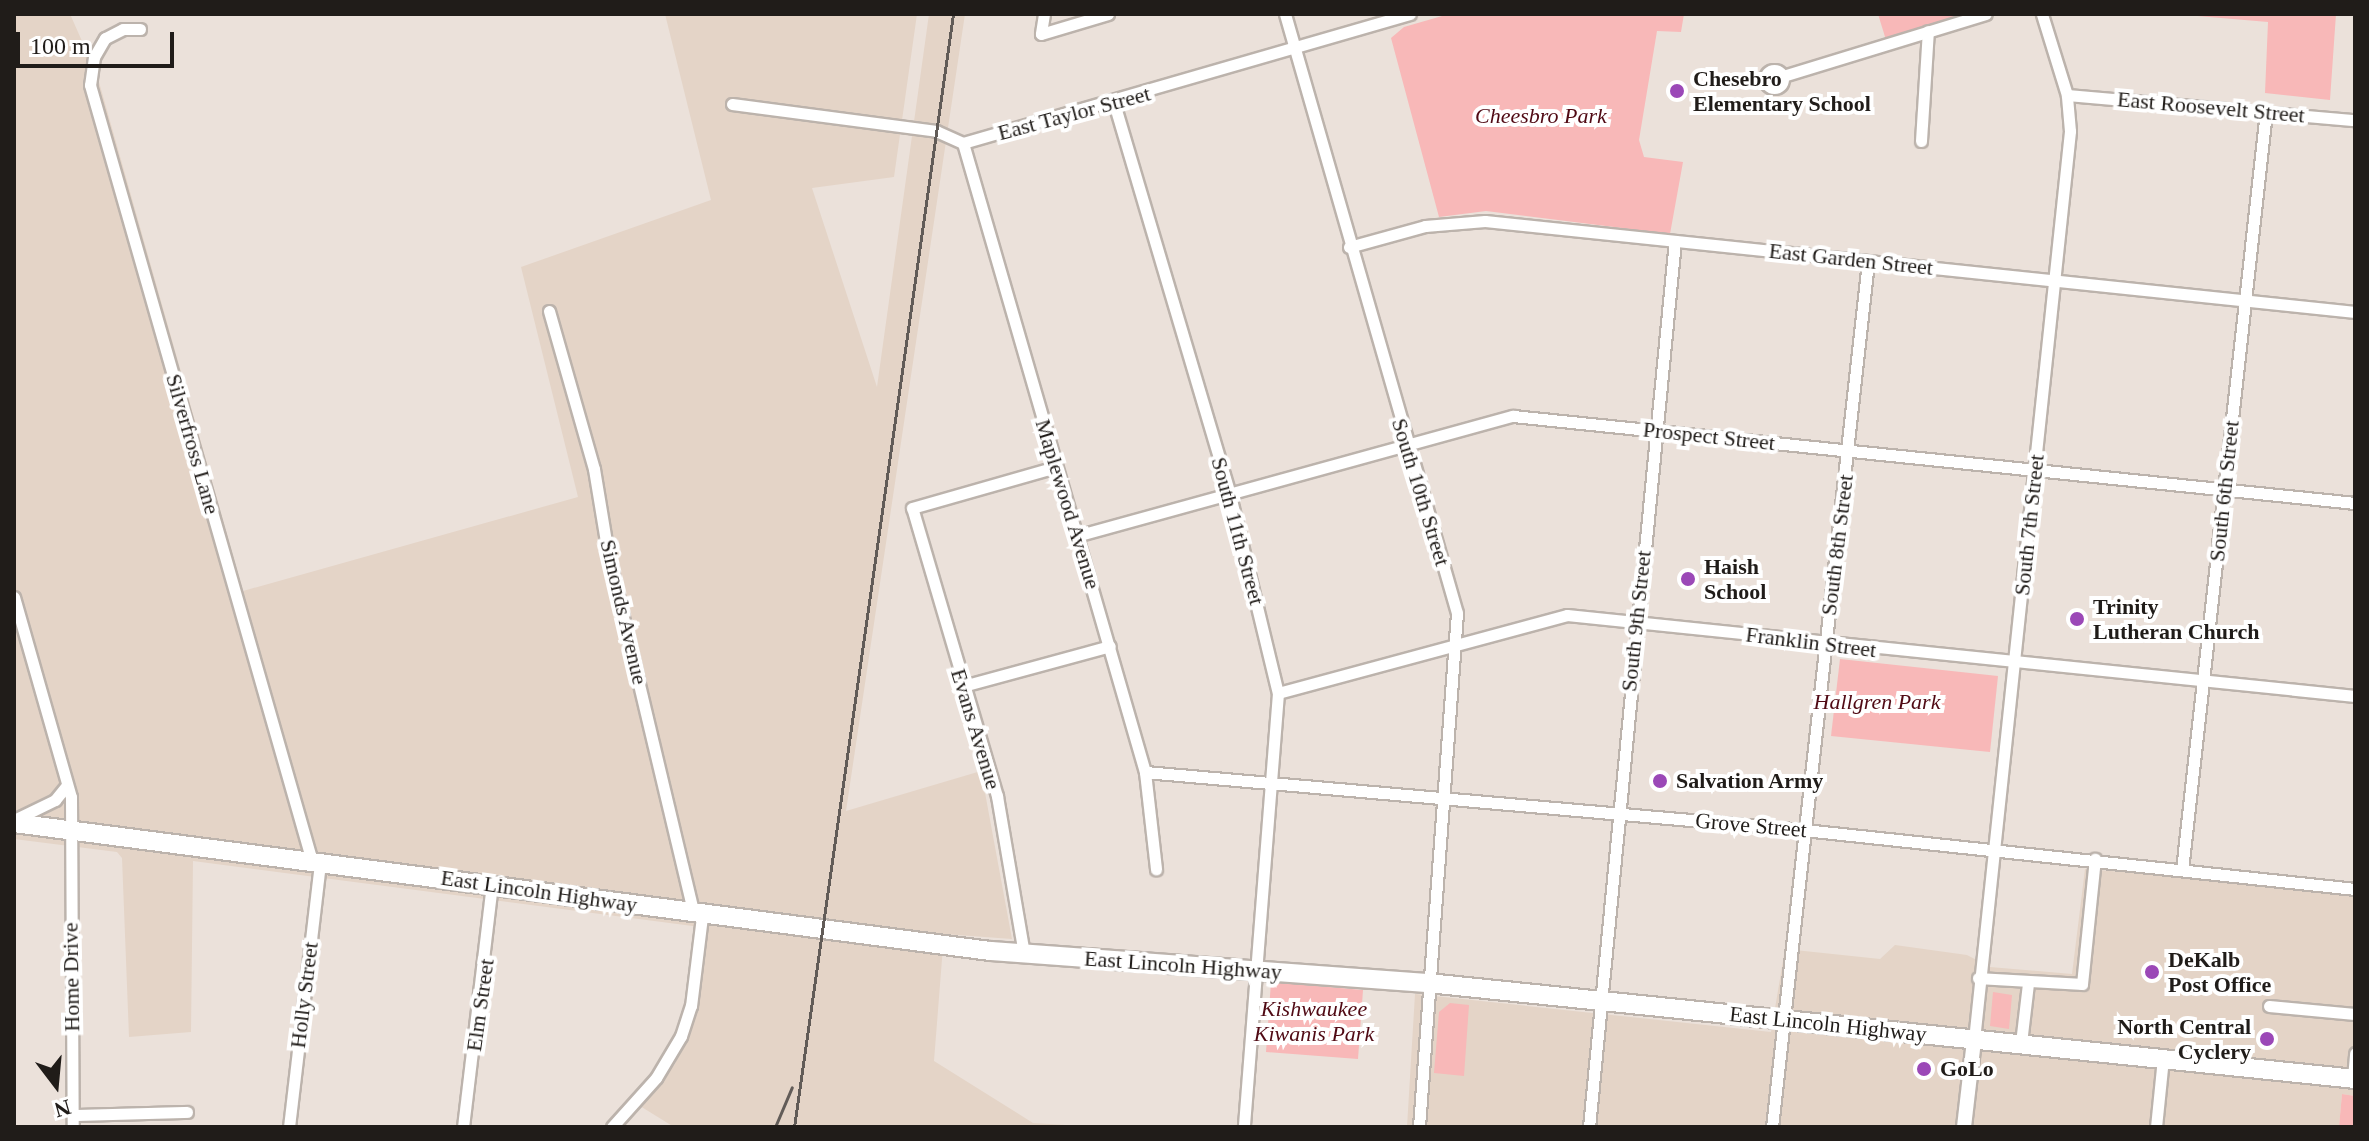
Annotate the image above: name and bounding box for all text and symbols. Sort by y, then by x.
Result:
scale bar [20,16,178,66]
text: 100 m [30,33,91,59]
place label: Chesebro Elementary School [1693,65,1871,116]
street label: East Taylor Street [995,80,1153,146]
marker: Chesebro Elementary School [1668,82,1686,100]
street label: East Roosevelt Street [2116,86,2306,128]
park label: Cheesbro Park [1475,103,1607,129]
street label: East Garden Street [1768,237,1934,281]
street label: Silverfross Lane [160,371,226,517]
street label: Maplewood Avenue [1029,415,1107,593]
street label: South 10th Street [1386,415,1456,569]
street label: Prospect Street [1642,416,1776,456]
street label: South 6th Street [2203,419,2245,563]
street label: South 7th Street [2008,453,2050,597]
street label: South 11th Street [1206,454,1270,608]
street label: South 8th Street [1815,473,1859,617]
street label: Simonds Avenue [594,536,654,688]
street label: South 9th Street [1615,549,1657,693]
place label: Haish School [1704,553,1766,604]
marker: Haish School [1679,570,1697,588]
place label: Trinity Lutheran Church [2093,593,2259,644]
marker: Trinity Lutheran Church [2068,610,2086,628]
street label: Franklin Street [1744,621,1878,663]
street label: Evans Avenue [945,665,1007,793]
park label: Hallgren Park [1814,689,1940,715]
place label: Salvation Army [1676,768,1824,794]
marker: Salvation Army [1651,772,1669,790]
street label: Grove Street [1694,807,1808,843]
street label: East Lincoln Highway [439,864,639,918]
street label: Home Drive [57,922,85,1032]
street label: Holly Street [284,940,324,1050]
street label: East Lincoln Highway [1083,945,1283,985]
place label: DeKalb Post Office [2168,946,2271,998]
street label: Elm Street [460,957,500,1053]
marker: DeKalb Post Office [2143,963,2161,981]
park label: Kishwaukee Kiwanis Park [1254,995,1374,1046]
street label: East Lincoln Highway [1728,1001,1928,1047]
place label: North Central Cyclery [2117,1013,2251,1064]
marker: North Central Cyclery [2258,1030,2276,1048]
north arrow [16,1045,96,1125]
place label: GoLo [1940,1056,1994,1082]
marker: GoLo [1915,1060,1933,1078]
text: N [52,1094,74,1123]

